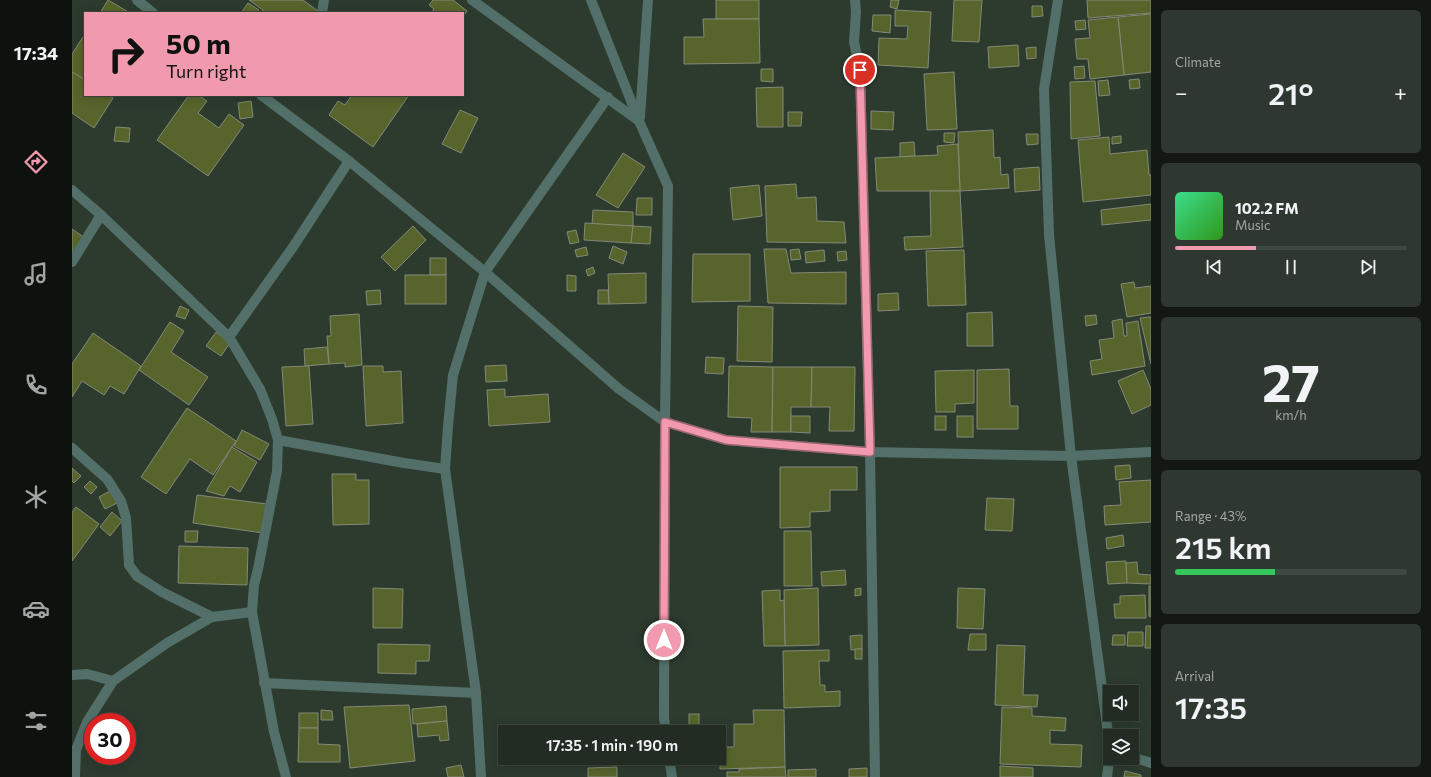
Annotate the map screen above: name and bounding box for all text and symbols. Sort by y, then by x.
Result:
text: 50 m [166,26,231,60]
icon: right [100,28,152,80]
text: 17:34 [14,42,58,64]
pin [843,53,877,87]
text: Climate [1175,54,1221,70]
icon: arrive [849,59,871,81]
text: Turn right [166,60,246,82]
text: 21° [1268,74,1313,111]
text: − [1175,79,1188,106]
text: + [1394,79,1407,106]
icon: directions [22,148,50,176]
text: 102.2 FM [1235,199,1299,217]
text: Music [1235,217,1270,233]
icon: previous [1203,256,1225,278]
icon: pause [1280,256,1302,278]
icon: next [1357,256,1379,278]
icon: music [22,260,50,288]
text: 27 [1262,349,1320,413]
icon: phone [22,371,50,399]
text: km/h [1275,407,1307,423]
icon: climate [22,483,50,511]
text: Range · 43% [1175,508,1246,524]
text: 215 km [1175,528,1271,565]
icon: car [22,595,50,623]
position arrow [643,619,685,661]
text: Arrival [1175,668,1214,684]
map controls [1103,685,1139,765]
button: sound [1103,685,1139,721]
text: 17:35 [1175,688,1247,725]
icon: filters [22,707,50,735]
speed limit sign: 30 [84,713,136,765]
button: layers [1103,729,1139,765]
text: 17:35 · 1 min · 190 m [546,736,678,754]

